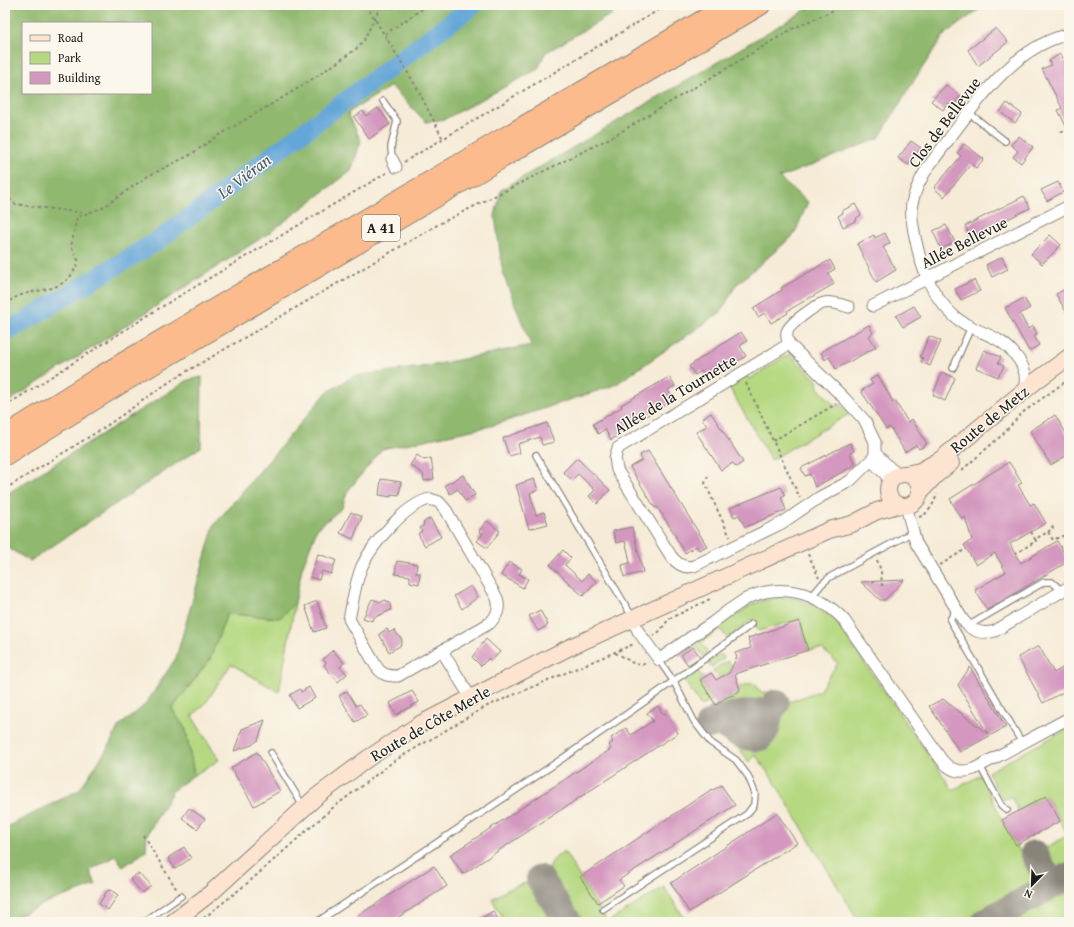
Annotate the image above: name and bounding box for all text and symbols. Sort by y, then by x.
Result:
legend [22,22,152,94]
text: Road [58,29,84,46]
text: Park [58,49,82,66]
text: Building [58,69,101,86]
street label: Clos de Bellevue [902,72,986,172]
water label: Le Viéran [211,147,276,205]
street label: Allée Bellevue [916,210,1012,274]
road number: A 41 [362,215,400,241]
street label: Allée de la Tournette [609,348,741,440]
street label: Route de Metz [944,380,1034,458]
street label: Route de Côte Merle [366,679,494,767]
north arrow [1012,865,1052,905]
text: N [1021,885,1035,903]

